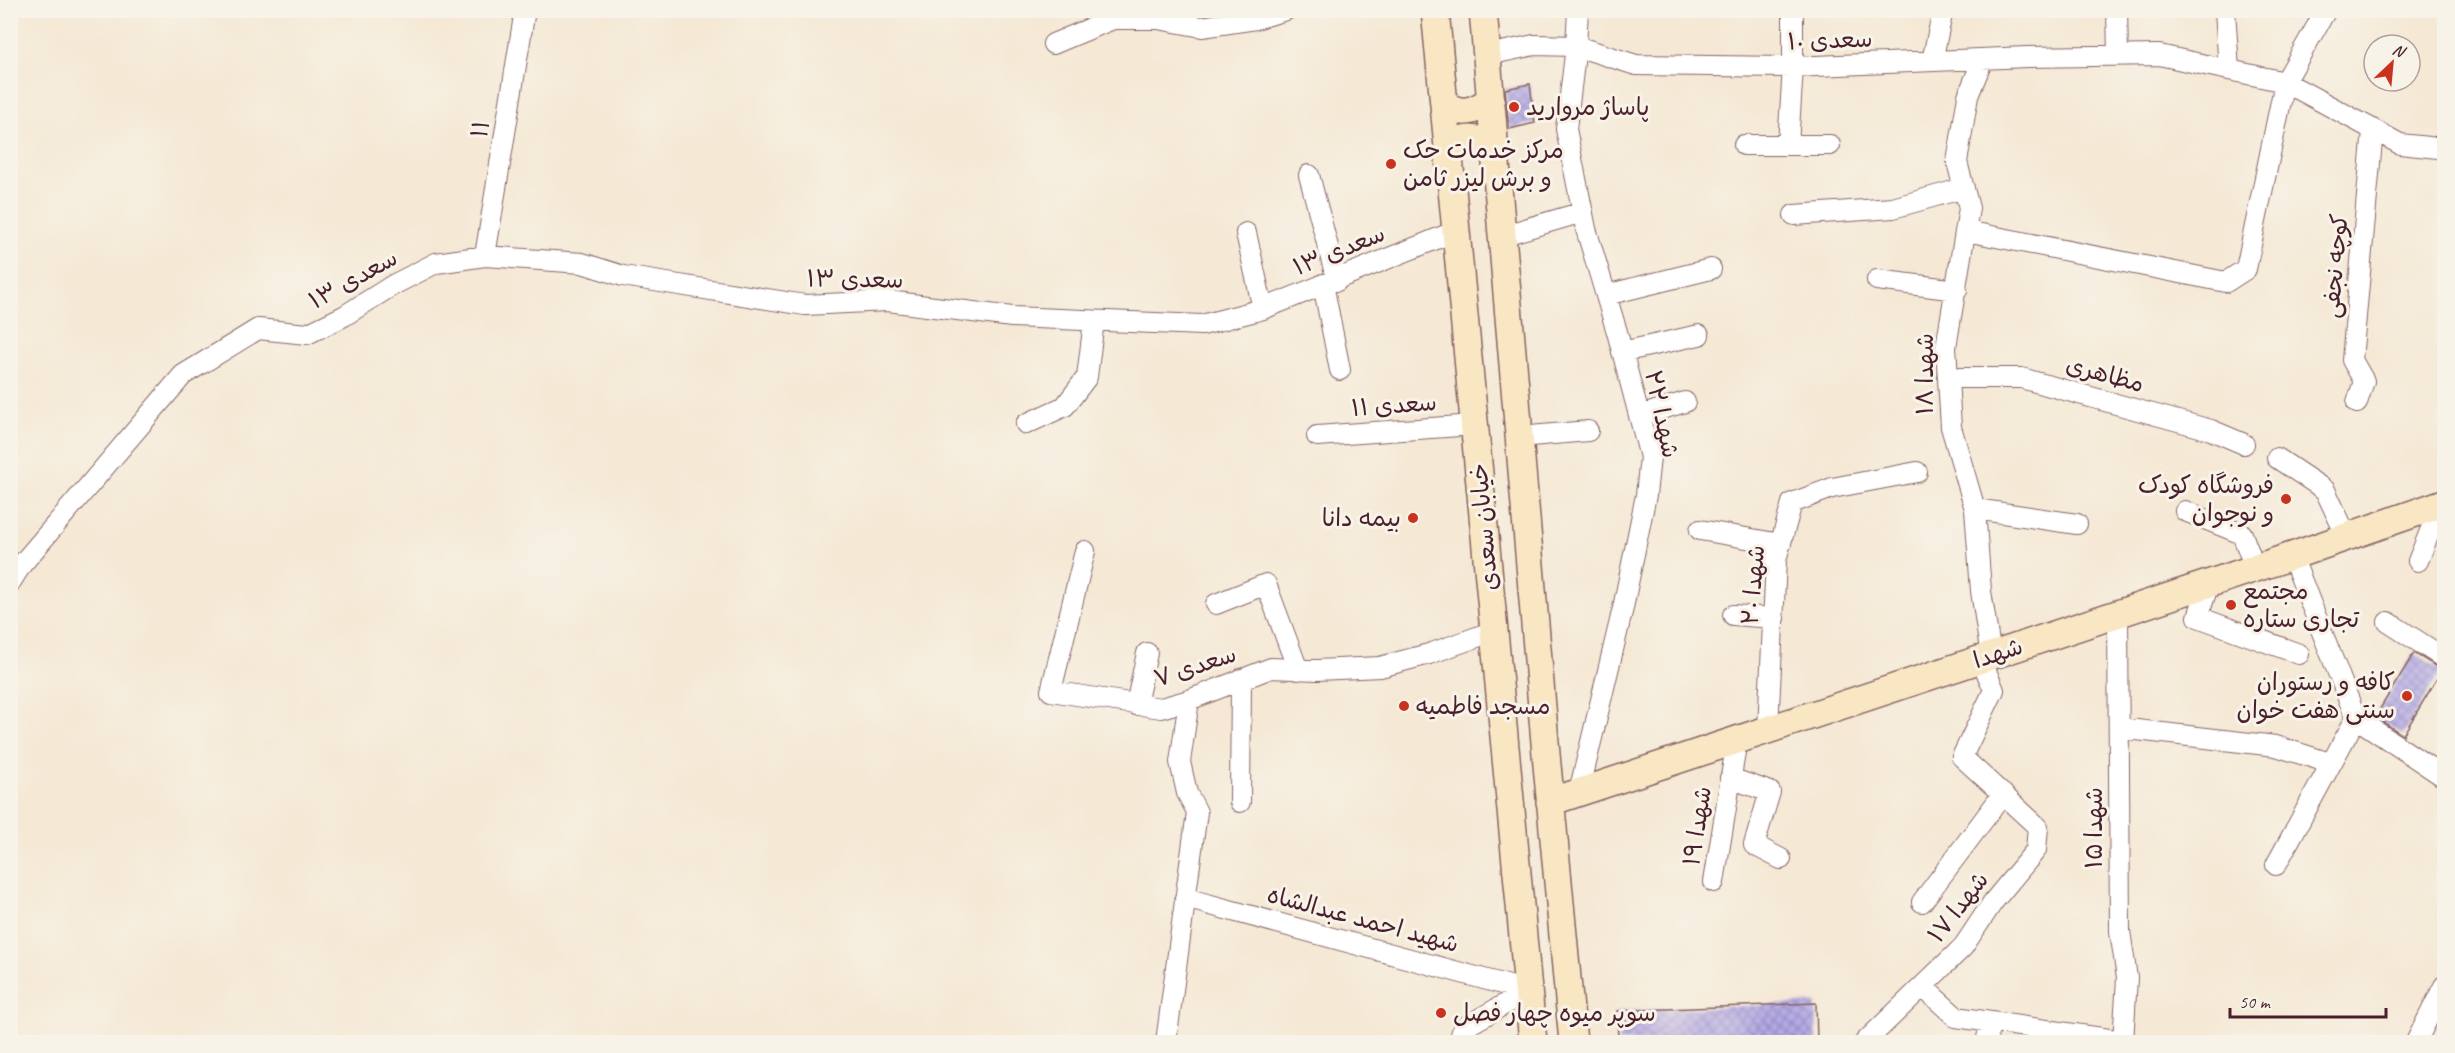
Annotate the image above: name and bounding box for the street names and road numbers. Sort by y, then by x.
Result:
street label: سعدی ۱۰ [1787,24,1873,56]
street label: ۱۱ [464,118,496,140]
street label: کوچه نجفی [2315,213,2355,319]
street label: سعدی ۱۳ [1289,218,1389,282]
street label: سعدی ۱۳ [303,242,403,316]
street label: سعدی ۱۳ [806,263,904,295]
street label: شهدا ۱۸ [1910,333,1940,415]
street label: مظاهری [2063,349,2147,399]
street label: شهدا ۲۲ [1638,367,1686,461]
street label: سعدی ۱۱ [1350,387,1438,423]
street label: خیابان سعدی [1463,462,1505,592]
street label: شهدا ۲۰ [1735,544,1771,626]
street label: شهدا [1969,631,2027,675]
street label: سعدی ۷ [1150,639,1240,693]
street label: شهدا ۱۹ [1676,784,1718,868]
street label: شهدا ۱۵ [2079,787,2109,869]
street label: شهدا ۱۷ [1921,865,1995,949]
street label: شهید احمد عبدالشاه [1264,879,1462,959]

